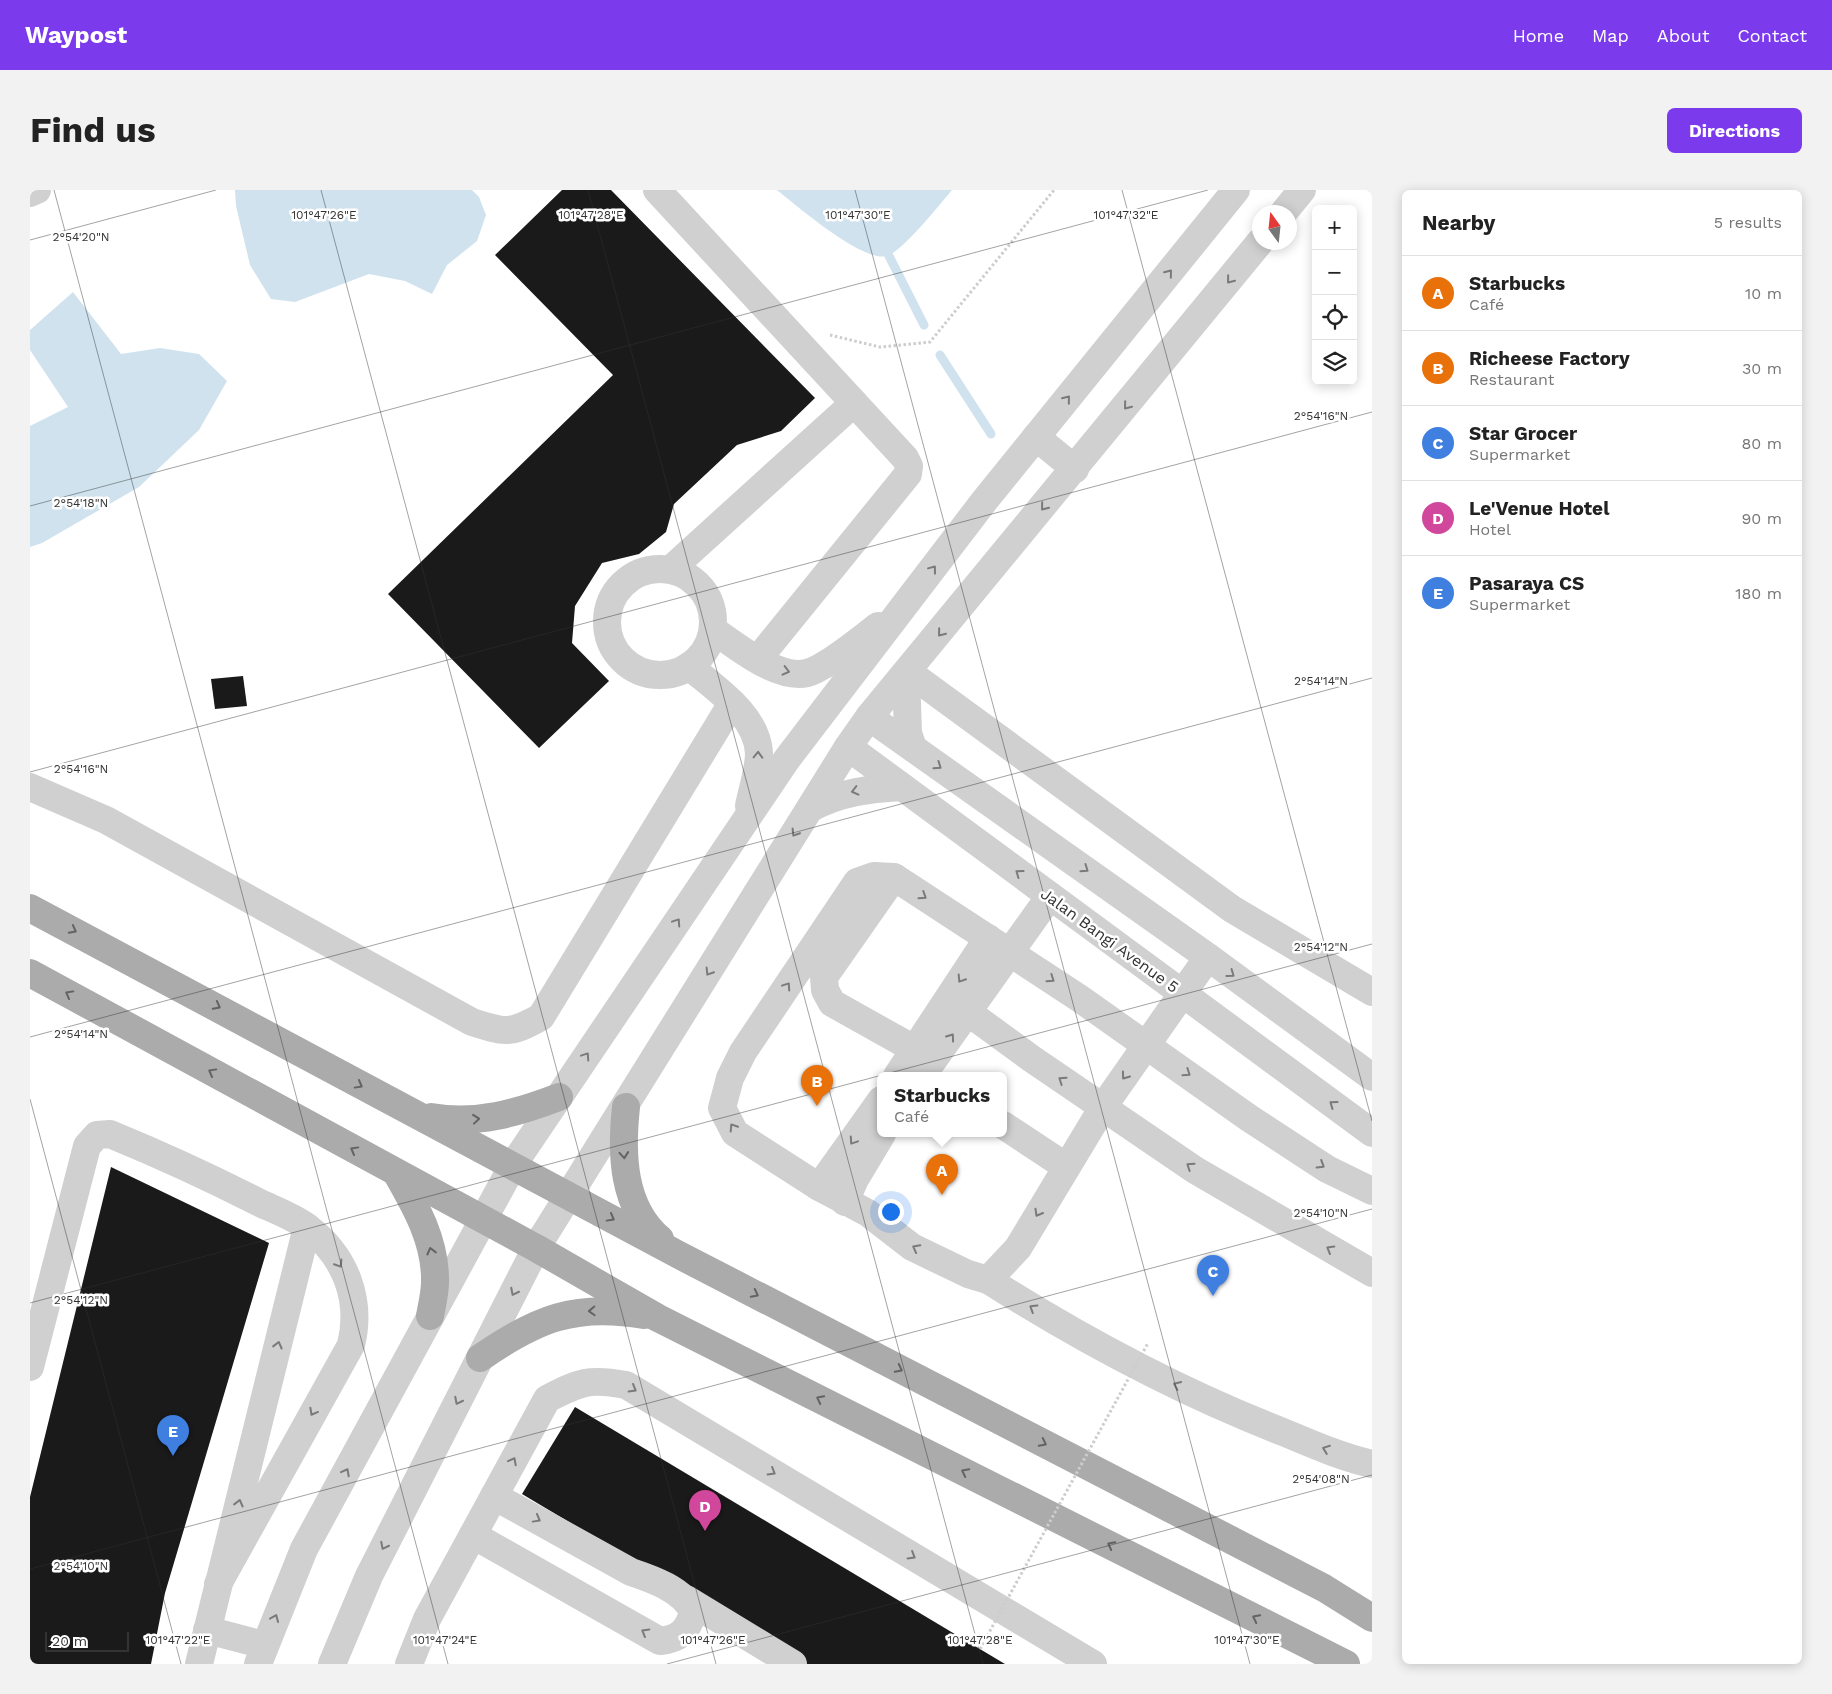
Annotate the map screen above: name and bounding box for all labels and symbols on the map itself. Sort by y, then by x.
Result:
north arrow [1252,205,1297,250]
text: 101°47'26"E [291,208,357,222]
text: 101°47'28"E [558,208,624,222]
text: 101°47'30"E [825,208,891,222]
text: 101°47'32"E [1094,208,1159,222]
text: 2°54'20"N [52,230,110,244]
one-way arrow [1163,270,1171,279]
one-way arrow [1226,275,1235,284]
one-way arrow [1061,396,1069,405]
one-way arrow [1124,400,1132,409]
text: 2°54'16"N [1294,409,1348,423]
text: 2°54'18"N [54,496,108,510]
one-way arrow [1041,501,1049,510]
one-way arrow [927,566,935,575]
one-way arrow [938,627,946,636]
one-way arrow [781,665,790,676]
text: 2°54'14"N [1294,674,1348,688]
one-way arrow [752,751,763,759]
one-way arrow [932,760,941,769]
text: 2°54'16"N [54,762,108,776]
one-way arrow [851,785,860,796]
one-way arrow [791,828,801,837]
one-way arrow [1079,863,1088,872]
one-way arrow [1015,870,1025,879]
street label: Jalan Bangi Avenue 5 [1037,884,1182,997]
one-way arrow [917,890,927,899]
one-way arrow [671,918,681,927]
one-way arrow [68,924,77,934]
text: 2°54'12"N [1294,940,1348,954]
one-way arrow [706,966,716,975]
one-way arrow [1225,968,1235,977]
one-way arrow [1045,973,1054,982]
one-way arrow [958,974,968,983]
one-way arrow [781,982,790,991]
one-way arrow [66,990,75,1000]
one-way arrow [212,1000,221,1010]
text: 2°54'14"N [54,1027,108,1041]
one-way arrow [945,1034,953,1043]
one-way arrow [580,1053,590,1062]
pin: B [801,1065,833,1106]
one-way arrow [1181,1067,1191,1076]
one-way arrow [208,1069,217,1079]
one-way arrow [1122,1071,1131,1080]
one-way arrow [1059,1077,1068,1086]
one-way arrow [354,1078,363,1088]
one-way arrow [1329,1101,1339,1110]
one-way arrow [472,1114,480,1125]
one-way arrow [730,1124,739,1133]
one-way arrow [850,1135,859,1144]
one-way arrow [351,1147,360,1157]
one-way arrow [618,1151,629,1159]
pin: A [926,1154,958,1195]
one-way arrow [1316,1158,1325,1168]
one-way arrow [1186,1163,1196,1172]
your location [878,1199,904,1225]
text: 2°54'10"N [1294,1206,1348,1220]
one-way arrow [1034,1208,1044,1217]
one-way arrow [606,1212,615,1222]
one-way arrow [912,1244,921,1254]
one-way arrow [1326,1245,1335,1255]
one-way arrow [427,1247,437,1255]
pin: C [1197,1255,1229,1296]
one-way arrow [333,1258,343,1267]
one-way arrow [510,1287,520,1296]
one-way arrow [749,1288,758,1298]
text: 2°54'12"N [54,1293,108,1307]
one-way arrow [1030,1305,1039,1315]
one-way arrow [588,1306,596,1317]
one-way arrow [272,1340,283,1349]
one-way arrow [894,1363,903,1373]
one-way arrow [1173,1380,1182,1391]
one-way arrow [627,1383,636,1393]
one-way arrow [816,1395,825,1406]
one-way arrow [454,1396,464,1405]
one-way arrow [309,1407,319,1416]
pin: E [157,1415,189,1456]
one-way arrow [1038,1437,1047,1447]
one-way arrow [1322,1445,1331,1455]
one-way arrow [507,1457,517,1466]
one-way arrow [767,1466,776,1476]
one-way arrow [962,1468,971,1478]
one-way arrow [340,1469,350,1478]
text: 2°54'08"N [1292,1472,1350,1486]
pin: D [689,1490,721,1531]
one-way arrow [233,1499,243,1507]
one-way arrow [531,1513,540,1523]
one-way arrow [380,1541,390,1550]
one-way arrow [1107,1541,1116,1551]
one-way arrow [906,1549,915,1559]
text: 2°54'10"N [54,1559,108,1573]
one-way arrow [1252,1614,1261,1624]
one-way arrow [270,1615,280,1623]
scale bar [45,1629,129,1652]
one-way arrow [641,1629,650,1639]
text: 101°47'22"E [146,1633,211,1647]
text: 101°47'24"E [413,1633,477,1647]
text: 101°47'26"E [680,1633,746,1647]
text: 101°47'28"E [947,1633,1013,1647]
text: 101°47'30"E [1214,1633,1280,1647]

